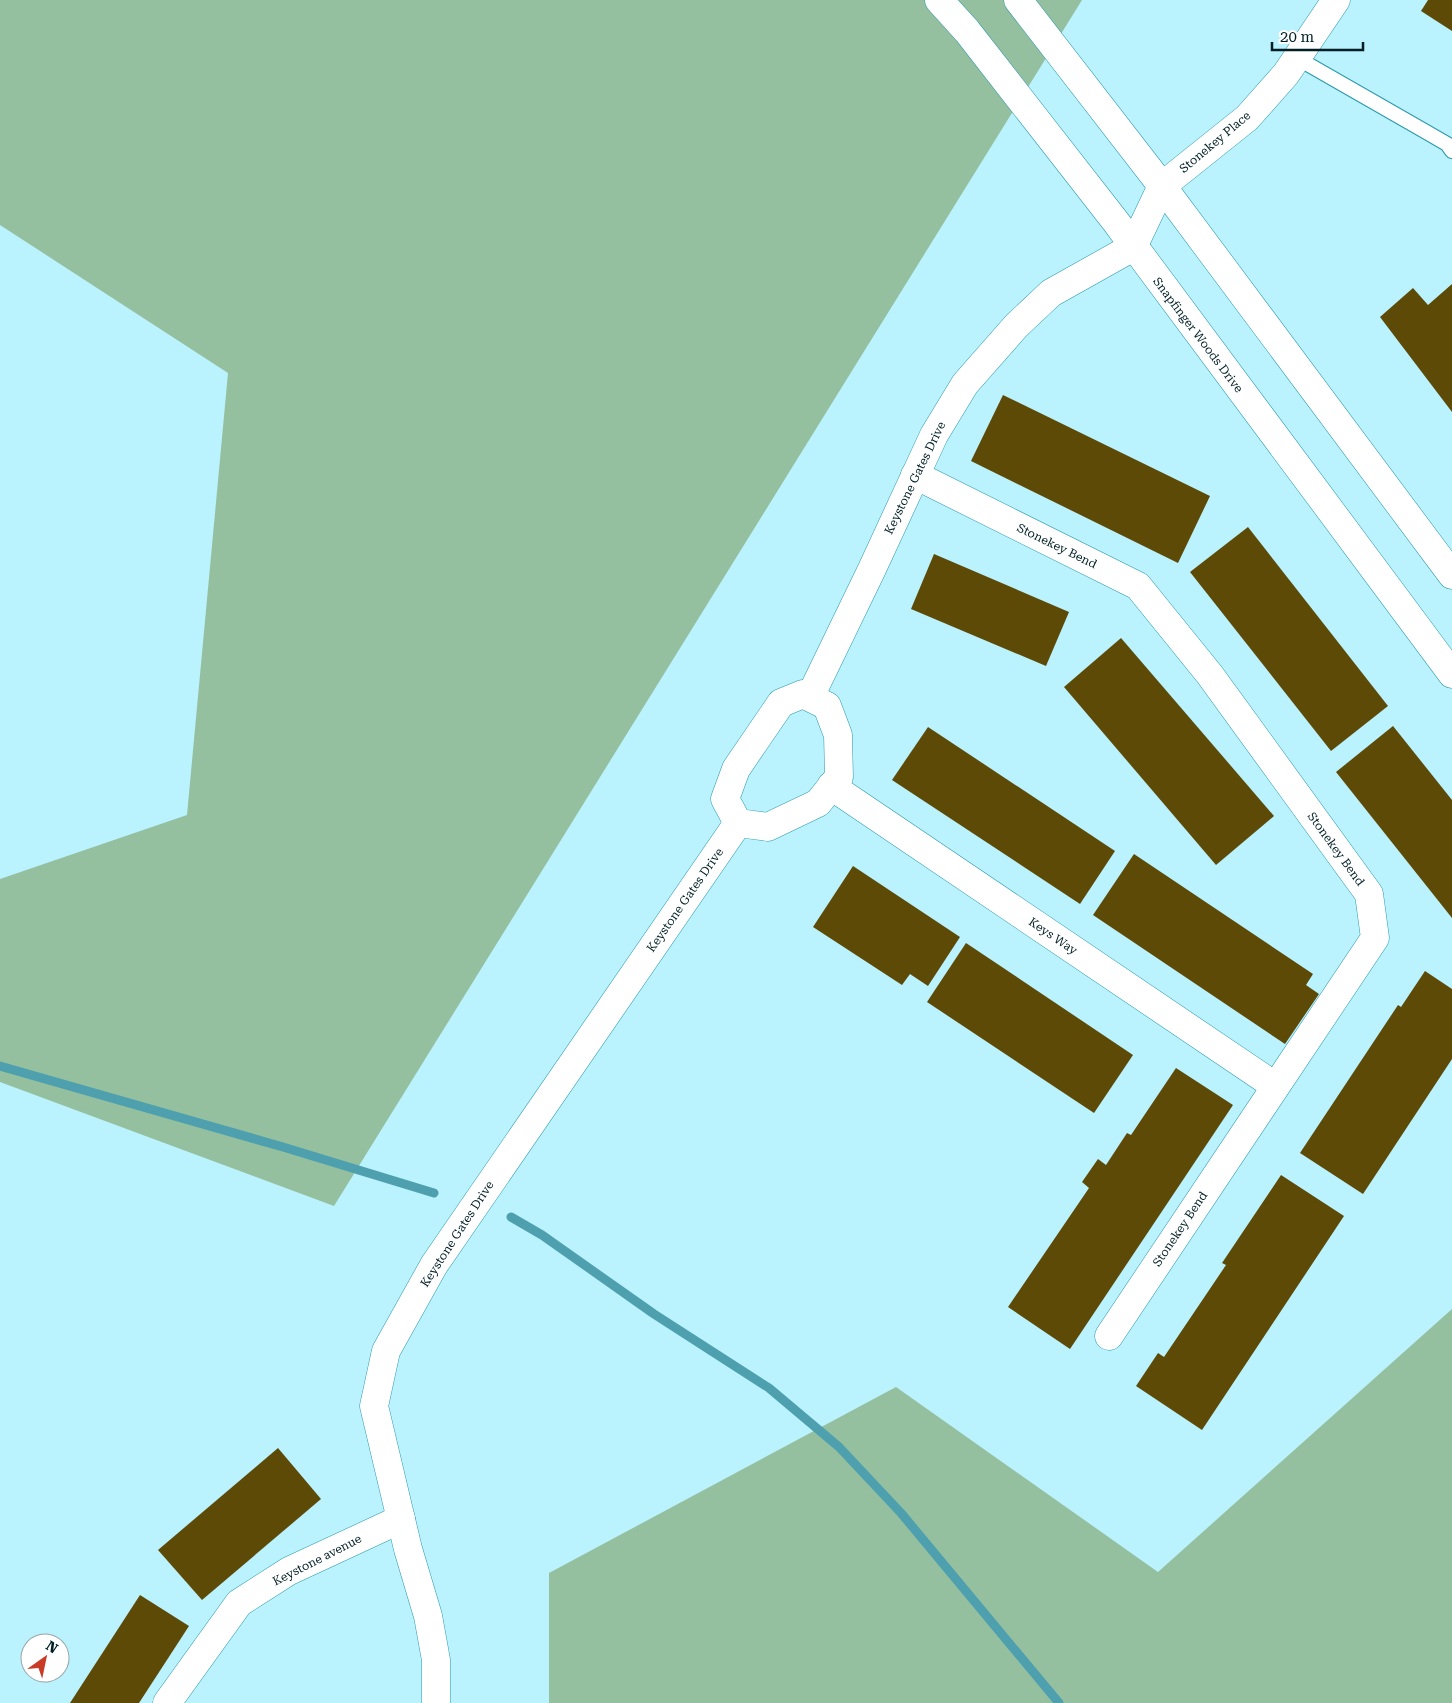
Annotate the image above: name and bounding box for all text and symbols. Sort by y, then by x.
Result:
scale bar [1272,20,1363,52]
text: 20 m [1280,28,1315,46]
street label: Stonekey Place [1177,108,1254,176]
street label: Snapfinger Woods Drive [1150,275,1246,396]
street label: Keystone Gates Drive [882,419,949,537]
street label: Stonekey Bend [1015,521,1100,572]
street label: Stonekey Bend [1305,810,1367,889]
street label: Keystone Gates Drive [644,845,726,955]
street label: Keys Way [1026,915,1081,958]
street label: Keystone Gates Drive [417,1178,497,1290]
street label: Stonekey Bend [1150,1189,1210,1269]
street label: Keystone avenue [270,1531,364,1588]
north arrow [20,1633,70,1683]
text: N [43,1637,61,1657]

